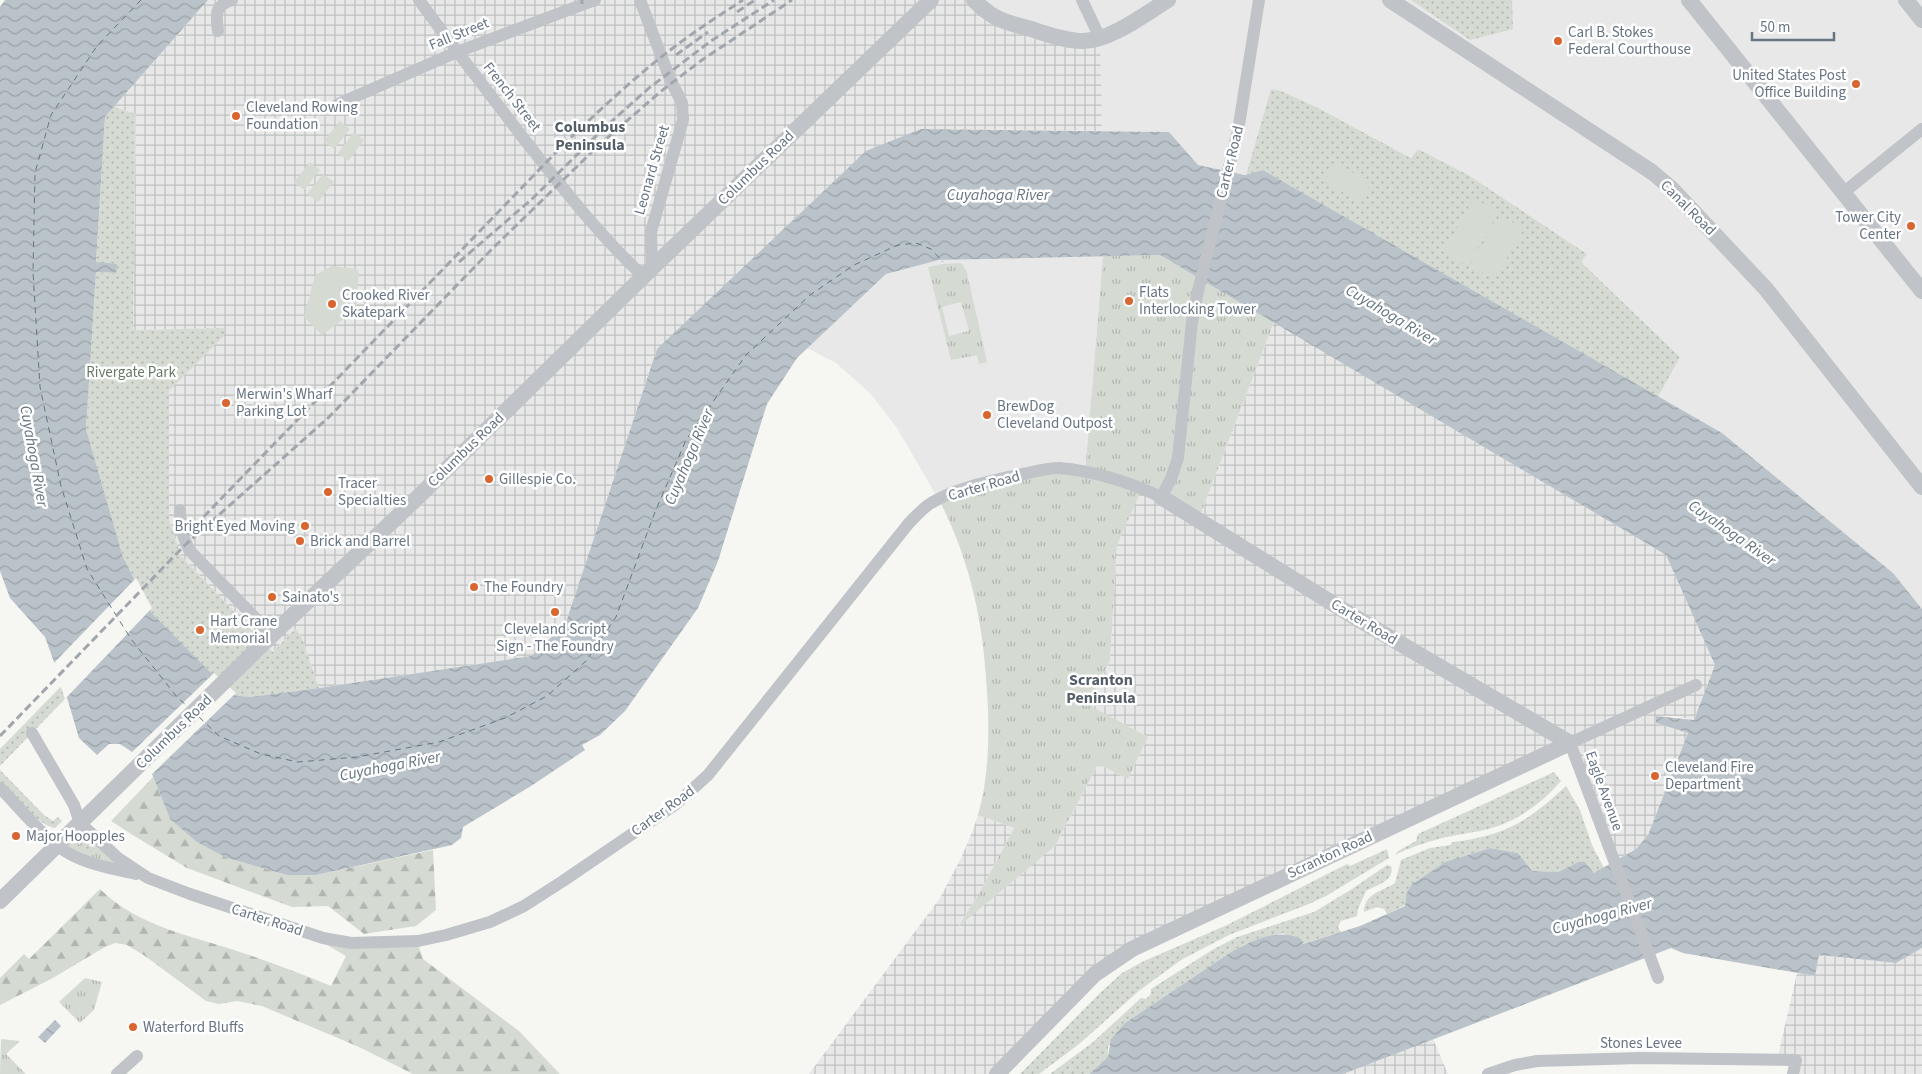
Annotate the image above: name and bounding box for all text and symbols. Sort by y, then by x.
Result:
scale bar [1752,10,1834,42]
street label: Fall Street [426,13,492,55]
text: 50 m [1760,17,1790,38]
place label: Carl B. Stokes Federal Courthouse [1568,22,1691,60]
marker: Carl B. Stokes Federal Courthouse [1552,35,1564,47]
street label: French Street [478,58,546,136]
place label: United States Post Office Building [1732,65,1846,103]
marker: United States Post Office Building [1850,78,1862,90]
place label: Cleveland Rowing Foundation [246,97,358,135]
marker: Cleveland Rowing Foundation [230,110,242,122]
district label: Columbus Peninsula [555,116,625,156]
street label: Leonard Street [629,123,675,217]
street label: Carter Road [1211,124,1249,200]
street label: Columbus Road [713,126,799,210]
street label: Canal Road [1656,176,1720,240]
water label: Cuyahoga River [947,184,1051,206]
place label: Tower City Center [1835,207,1902,245]
marker: Tower City Center [1905,220,1917,232]
water label: Cuyahoga River [1341,279,1442,352]
place label: Flats Interlocking Tower [1139,282,1257,320]
place label: Crooked River Skatepark [342,285,430,323]
marker: Flats Interlocking Tower [1123,295,1135,307]
marker: Crooked River Skatepark [326,298,338,310]
park label: Rivergate Park [86,362,176,383]
place label: Merwin's Wharf Parking Lot [236,384,333,422]
place label: BrewDog Cleveland Outpost [997,396,1113,434]
marker: Merwin's Wharf Parking Lot [220,397,232,409]
water label: Cuyahoga River [14,404,54,510]
water label: Cuyahoga River [659,404,720,508]
street label: Columbus Road [423,408,509,492]
marker: BrewDog Cleveland Outpost [981,409,993,421]
street label: Carter Road [946,466,1022,506]
place label: Gillespie Co. [499,469,576,490]
place label: Tracer Specialties [338,473,406,511]
marker: Gillespie Co. [483,473,495,485]
marker: Tracer Specialties [322,486,334,498]
water label: Cuyahoga River [1684,495,1782,572]
place label: Bright Eyed Moving [175,516,295,537]
marker: Bright Eyed Moving [299,520,311,532]
place label: Brick and Barrel [310,531,410,552]
marker: Brick and Barrel [294,535,306,547]
place label: The Foundry [484,577,563,598]
marker: The Foundry [468,581,480,593]
place label: Sainato's [282,587,339,608]
marker: Sainato's [266,591,278,603]
street label: Carter Road [1327,594,1401,650]
marker: Cleveland Script Sign - The Foundry [549,606,561,618]
place label: Hart Crane Memorial [210,611,277,649]
place label: Cleveland Script Sign - The Foundry [496,619,614,657]
marker: Hart Crane Memorial [194,624,206,636]
district label: Scranton Peninsula [1066,669,1136,709]
street label: Columbus Road [131,690,217,774]
water label: Cuyahoga River [338,745,444,787]
street label: Eagle Avenue [1580,748,1628,834]
place label: Cleveland Fire Department [1665,757,1754,795]
marker: Cleveland Fire Department [1649,770,1661,782]
street label: Carter Road [627,781,699,841]
place label: Major Hoopples [26,826,125,847]
street label: Scranton Road [1284,826,1376,884]
marker: Major Hoopples [10,830,22,842]
water label: Cuyahoga River [1550,892,1656,940]
street label: Carter Road [229,899,305,941]
place label: Waterford Bluffs [143,1017,244,1038]
marker: Waterford Bluffs [127,1021,139,1033]
street label: Stones Levee [1600,1033,1682,1054]

